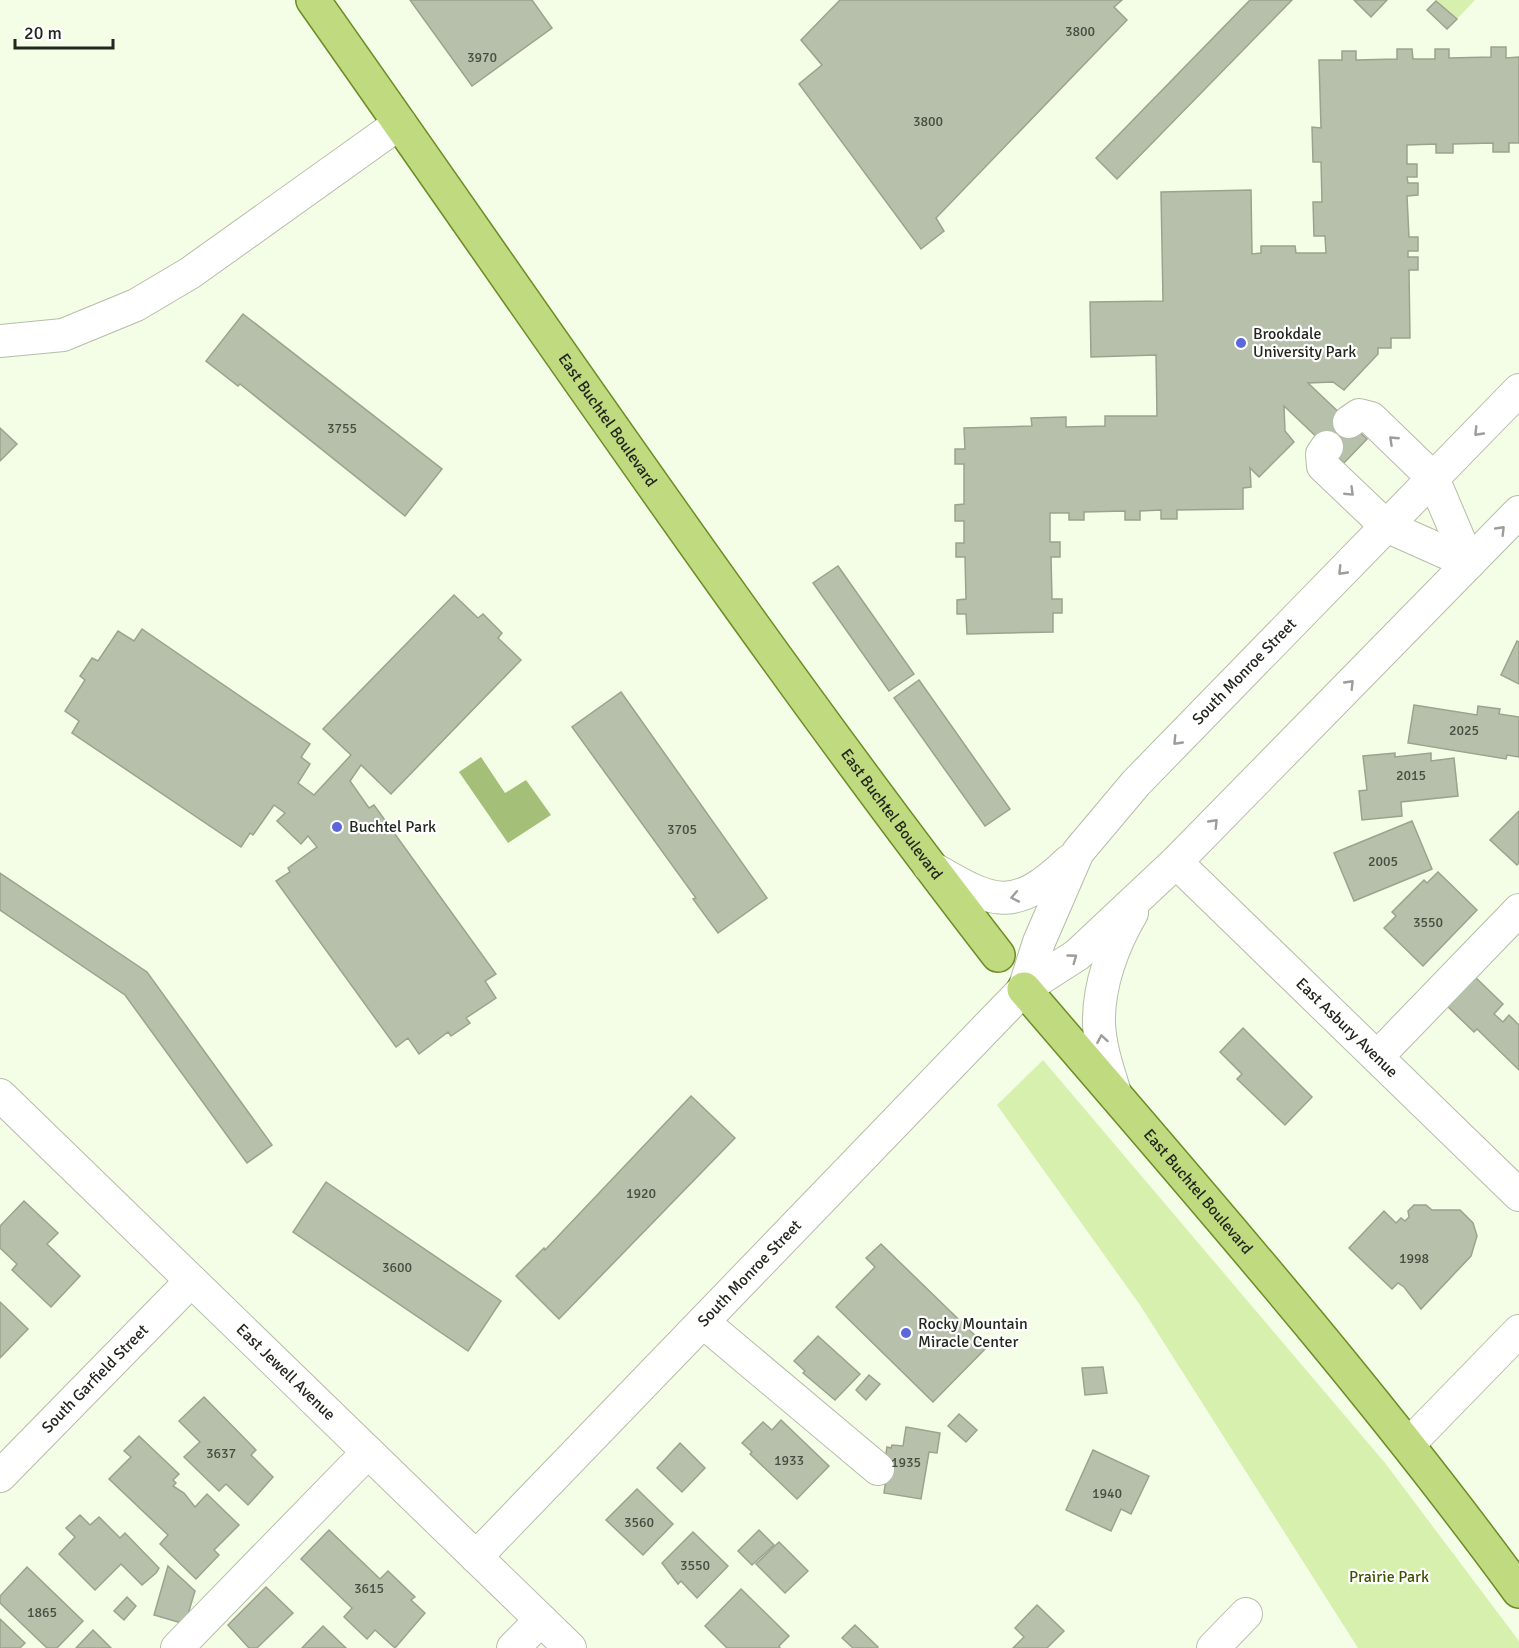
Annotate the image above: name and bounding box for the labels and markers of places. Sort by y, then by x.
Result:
place label: Brookdale University Park [1253,324,1356,362]
marker: Brookdale University Park [1234,336,1248,350]
place label: Buchtel Park [349,817,436,837]
marker: Buchtel Park [330,820,344,834]
place label: Rocky Mountain Miracle Center [918,1314,1028,1352]
marker: Rocky Mountain Miracle Center [899,1326,913,1340]

